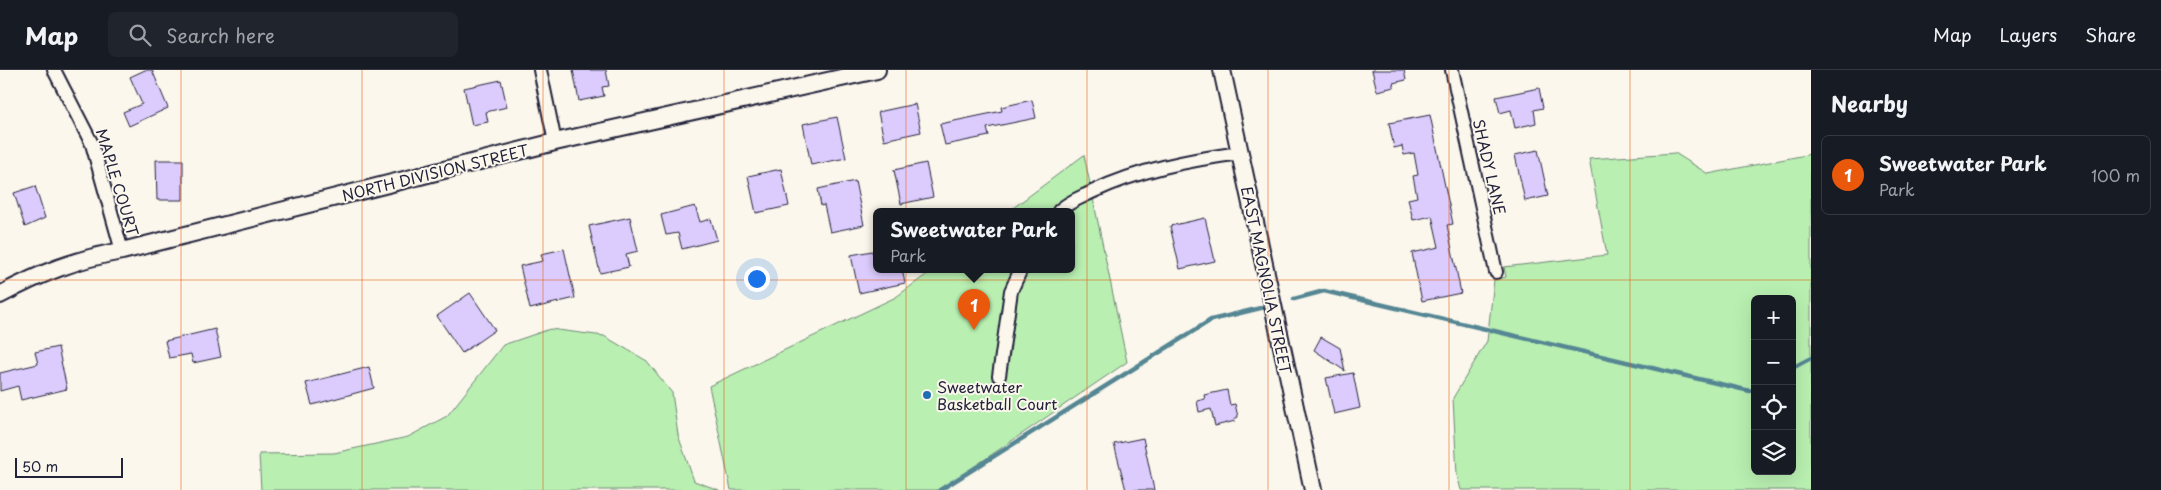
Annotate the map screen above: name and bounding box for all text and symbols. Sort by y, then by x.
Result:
search box [108,12,458,57]
text: Map [25,17,78,53]
icon: search [126,21,154,49]
text: Search here [166,21,275,49]
text: Map [1933,21,1972,48]
text: Layers [2000,21,2057,48]
text: Share [2085,21,2136,48]
text: Nearby [1831,87,1908,119]
street label: SHADY LANE [1468,117,1512,217]
street label: MAPLE COURT [91,125,146,239]
street label: NORTH DIVISION STREET [339,138,531,206]
text: Sweetwater Park [1879,149,2047,177]
text: 1 [1844,163,1852,187]
text: 100 m [2091,163,2140,187]
text: Park [1879,177,1915,201]
street label: EAST MAGNOLIA STREET [1236,184,1298,377]
popup [873,208,1075,273]
text: Sweetwater Park [890,215,1058,243]
text: Park [890,243,926,267]
your location [744,266,770,292]
pin: 1 [958,289,990,330]
map controls [1751,295,1796,475]
button: + [1751,295,1796,340]
button: − [1751,340,1796,385]
place label: Sweetwater Basketball Court [937,375,1057,415]
button: locate [1751,385,1796,430]
marker: Sweetwater Basketball Court [921,389,933,401]
button: layers [1751,430,1796,475]
scale bar [15,455,122,478]
text: 50 m [22,456,58,477]

